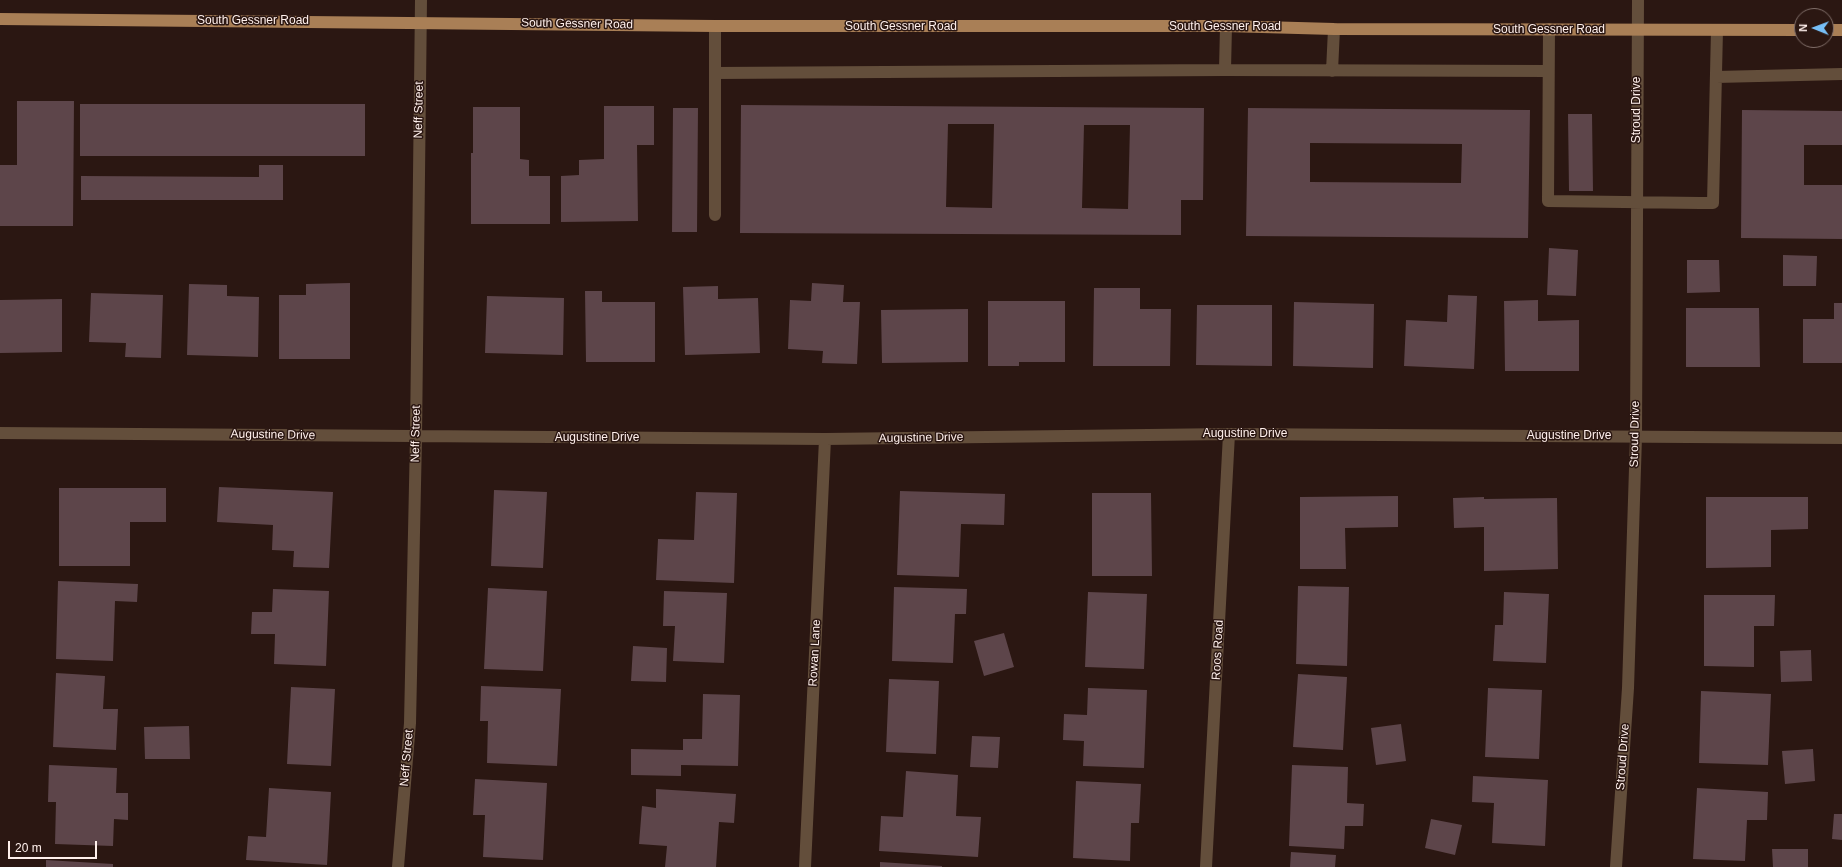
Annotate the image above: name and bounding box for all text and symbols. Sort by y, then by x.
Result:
north arrow [1794,8,1834,48]
street label: South Gessner Road [197,14,309,28]
street label: South Gessner Road [521,16,633,32]
street label: South Gessner Road [845,20,957,34]
street label: South Gessner Road [1169,20,1281,34]
street label: South Gessner Road [1493,23,1605,37]
text: N [1797,24,1809,32]
street label: Stroud Drive [1630,77,1644,143]
street label: Neff Street [411,81,427,139]
street label: Stroud Drive [1627,401,1643,467]
street label: Neff Street [408,405,424,463]
street label: Augustine Drive [231,427,315,443]
street label: Augustine Drive [1203,427,1287,441]
street label: Augustine Drive [1527,429,1611,443]
street label: Augustine Drive [879,430,963,446]
street label: Augustine Drive [555,431,639,445]
street label: Rowan Lane [806,619,824,687]
street label: Roos Road [1209,620,1227,680]
street label: Stroud Drive [1613,723,1633,791]
street label: Neff Street [397,729,417,787]
scale bar [10,833,99,859]
text: 20 m [15,841,42,855]

